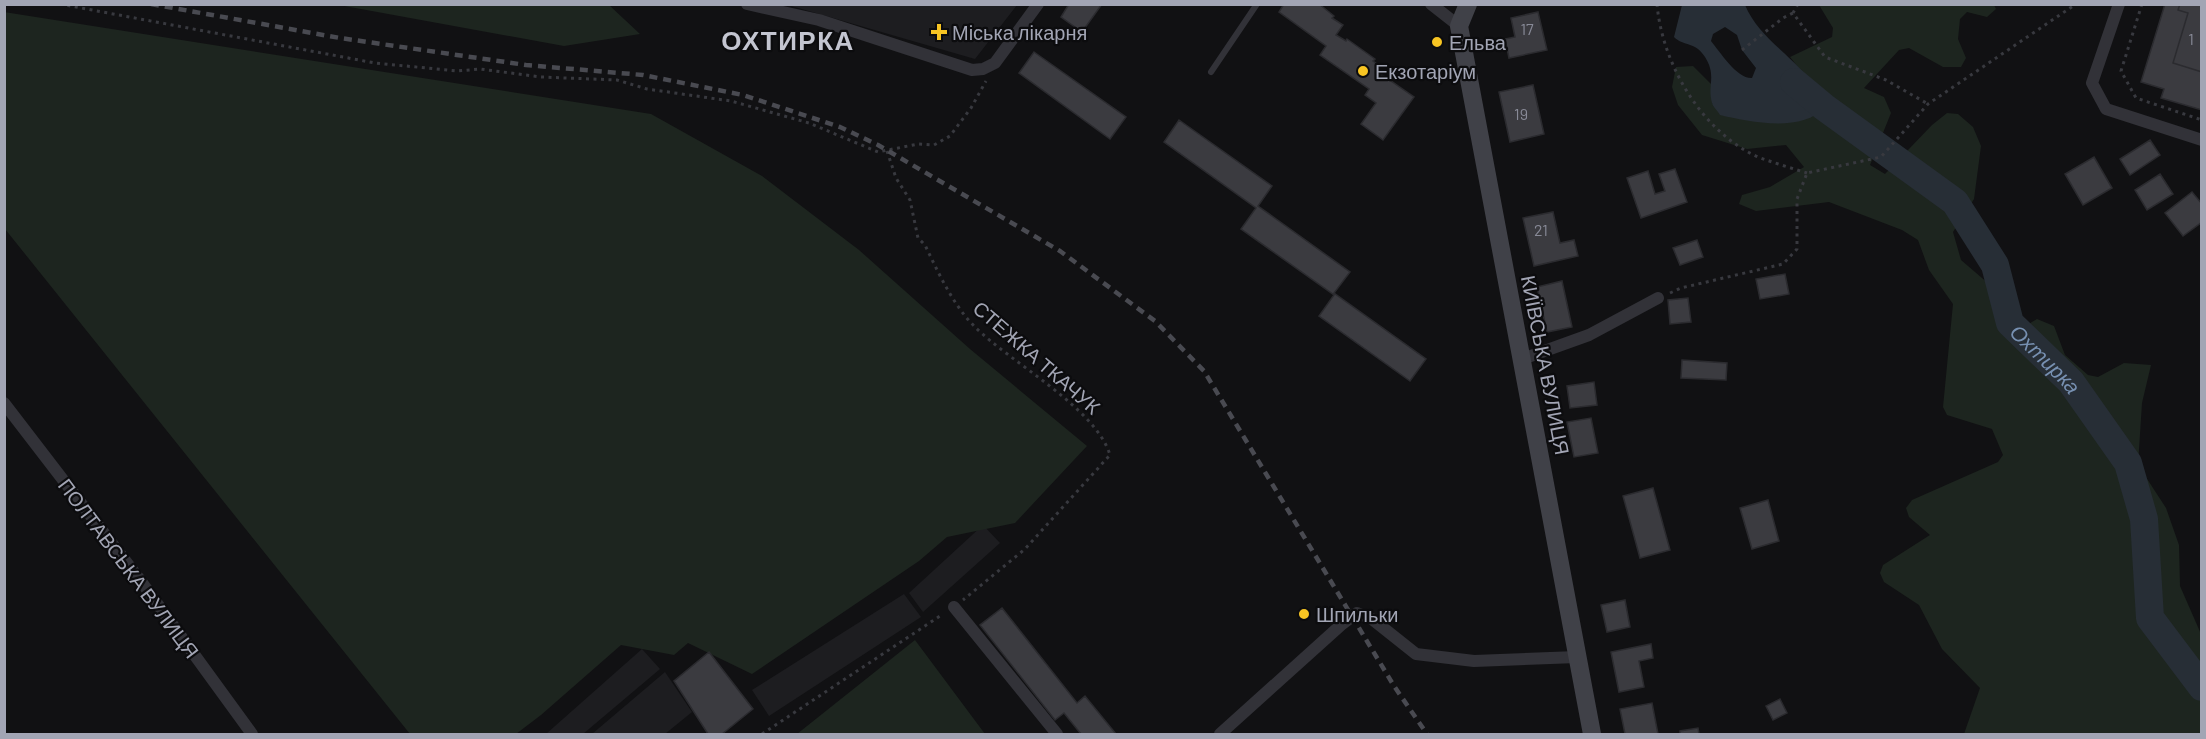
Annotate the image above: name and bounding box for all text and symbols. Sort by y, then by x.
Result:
house number: 17 [1520,19,1534,38]
place label: Міська лікарня [952,20,1087,44]
marker: Міська лікарня [930,23,948,41]
district label: ОХТИРКА [721,24,855,55]
house number: 1 [2188,29,2194,48]
place label: Ельва [1449,30,1507,54]
marker: Ельва [1430,35,1444,49]
place label: Екзотаріум [1375,59,1476,83]
marker: Екзотаріум [1356,64,1370,78]
house number: 19 [1514,104,1528,123]
house number: 21 [1534,220,1548,239]
street label: КИЇВСЬКА ВУЛИЦЯ [1517,273,1575,457]
street label: СТЕЖКА ТКАЧУК [969,295,1106,419]
water label: Охтирка [2006,318,2087,398]
street label: ПОЛТАВСЬКА ВУЛИЦЯ [54,474,204,662]
place label: Шпильки [1316,602,1398,626]
marker: Шпильки [1297,607,1311,621]

